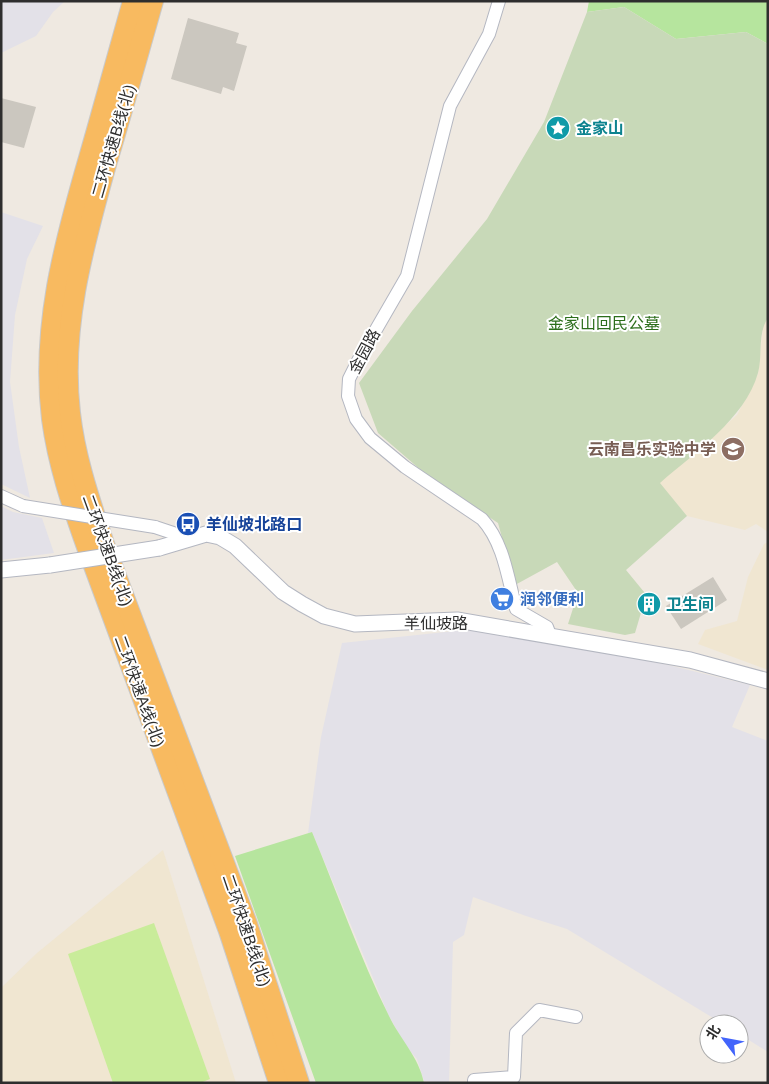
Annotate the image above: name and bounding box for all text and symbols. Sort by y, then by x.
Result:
street label: 二环快速B线(北) [89,82,138,200]
place icon: 金家山 [545,115,571,141]
place label: 金家山 [576,120,624,137]
park label: 金家山回民公墓 [548,315,660,332]
street label: 金园路 [346,326,383,376]
school or university icon: 云南昌乐实验中学 [720,436,746,462]
place label: 云南昌乐实验中学 [588,441,716,458]
street label: 二环快速B线(北) [79,492,136,608]
bus stop icon: 羊仙坡北路口 [175,511,201,537]
place label: 羊仙坡北路口 [206,515,302,533]
supermarket icon: 润邻便利 [489,586,515,612]
place label: 润邻便利 [520,591,584,608]
building icon: 卫生间 [636,591,662,617]
place label: 卫生间 [666,596,714,613]
street label: 羊仙坡路 [404,615,468,632]
street label: 二环快速A线(北) [111,633,168,749]
street label: 二环快速B线(北) [219,872,274,988]
north arrow [699,1014,749,1064]
text: 北 [702,1022,723,1042]

